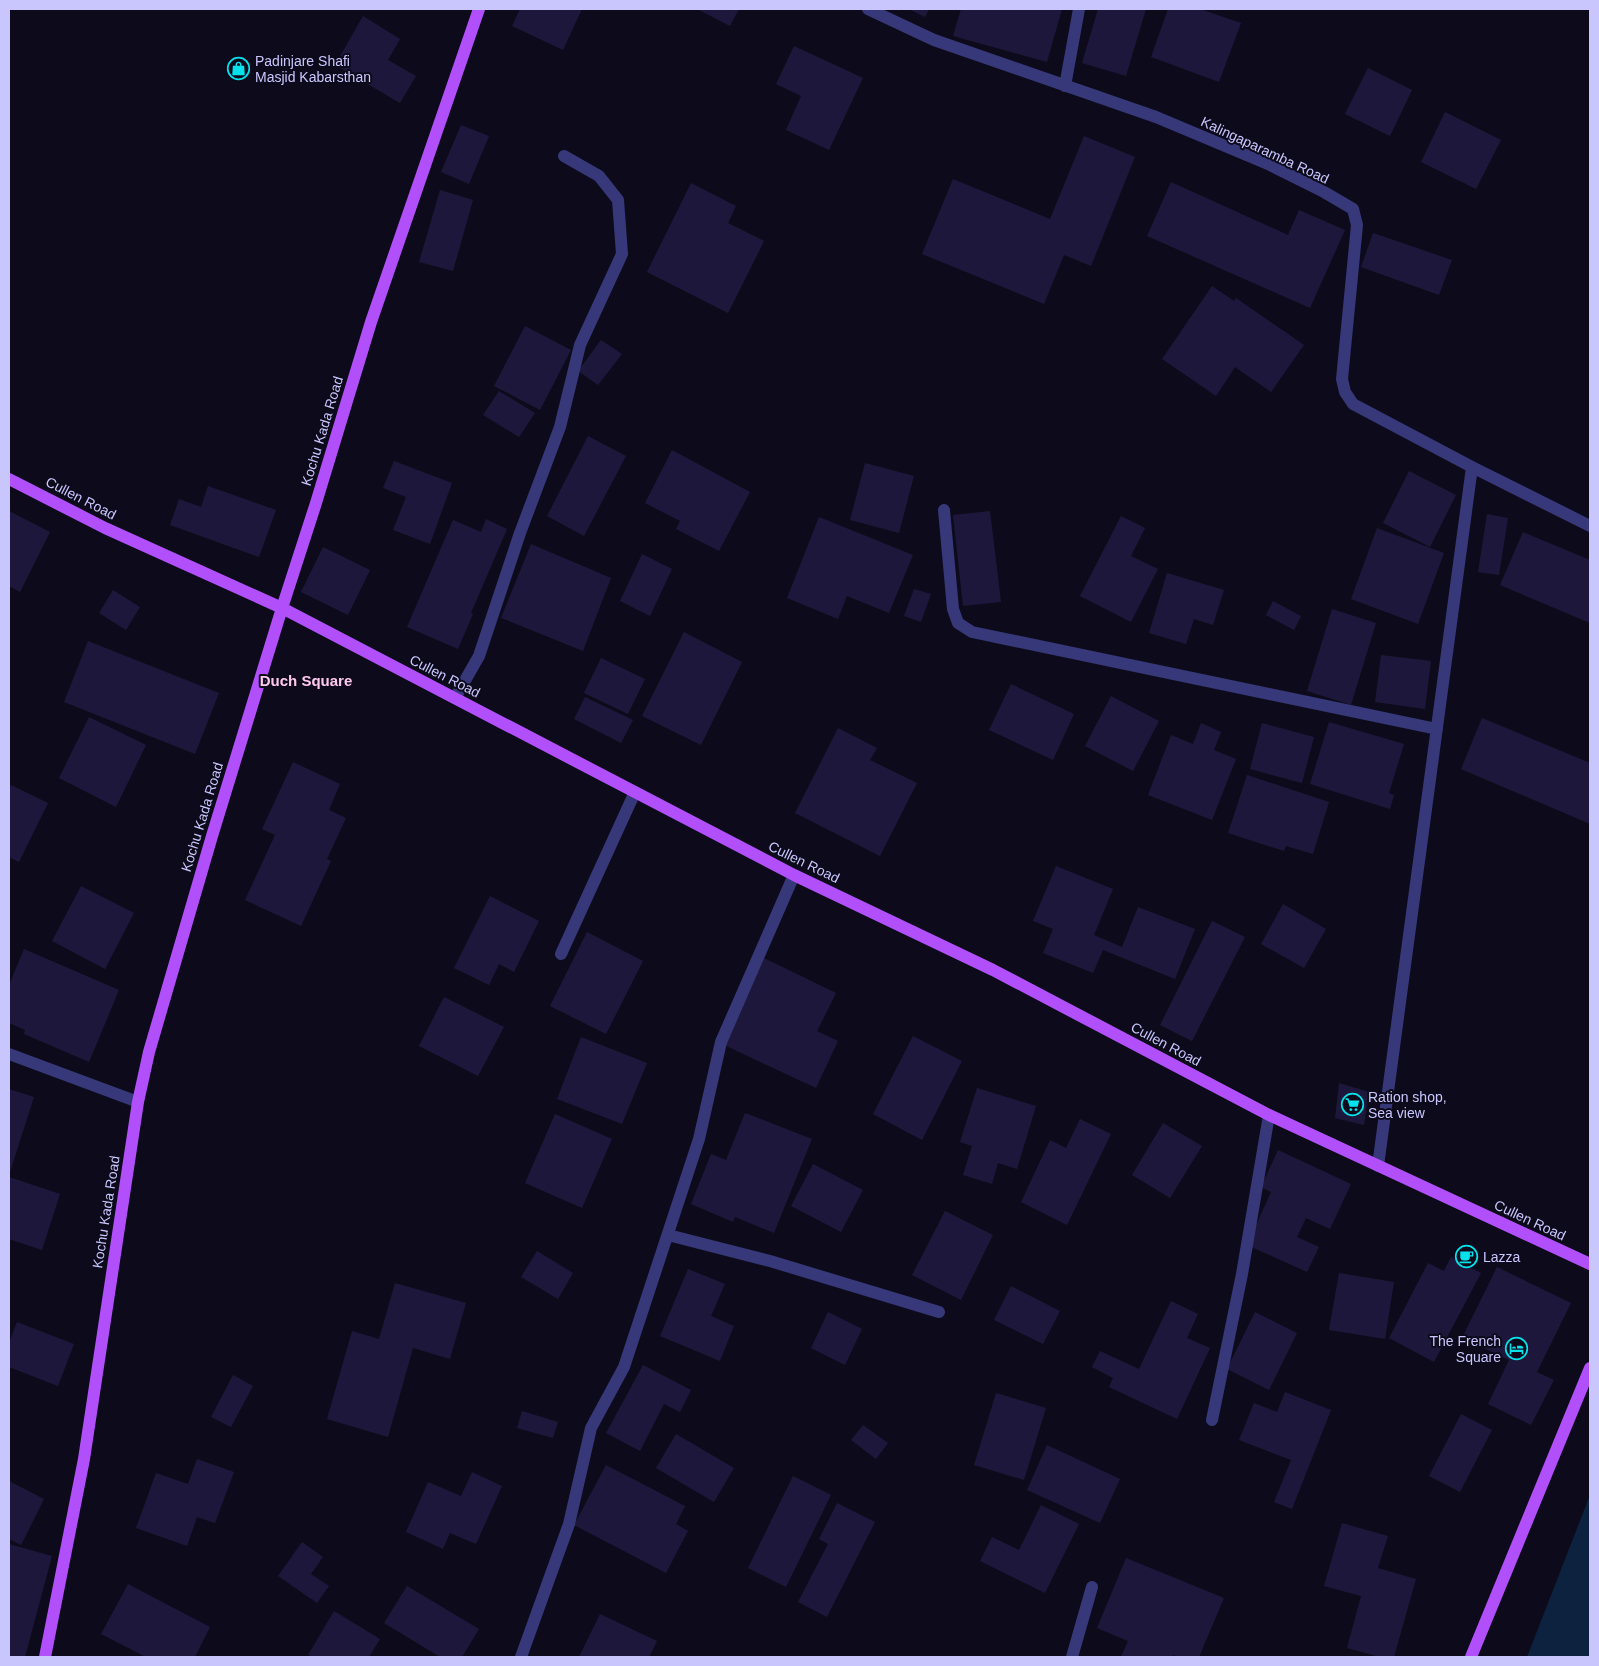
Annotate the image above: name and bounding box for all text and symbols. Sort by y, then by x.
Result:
place label: Padinjare Shafi Masjid Kabarsthan [255,53,371,85]
shop icon: Padinjare Shafi Masjid Kabarsthan [227,57,251,81]
street label: Kalingaparamba Road [1198,113,1332,187]
street label: Kochu Kada Road [298,374,346,488]
street label: Cullen Road [43,473,119,523]
street label: Cullen Road [407,651,483,701]
district label: Duch Square [260,672,352,689]
street label: Kochu Kada Road [178,760,226,874]
street label: Cullen Road [766,838,842,886]
street label: Cullen Road [1128,1019,1204,1069]
place label: Ration shop, Sea view [1368,1089,1447,1121]
supermarket icon: Ration shop, Sea view [1340,1093,1364,1117]
street label: Kochu Kada Road [89,1155,123,1269]
street label: Cullen Road [1492,1196,1568,1244]
cafe icon: Lazza [1455,1245,1479,1269]
place label: Lazza [1483,1249,1521,1265]
place label: The French Square [1429,1333,1501,1365]
hotel icon: The French Square [1505,1337,1529,1361]

